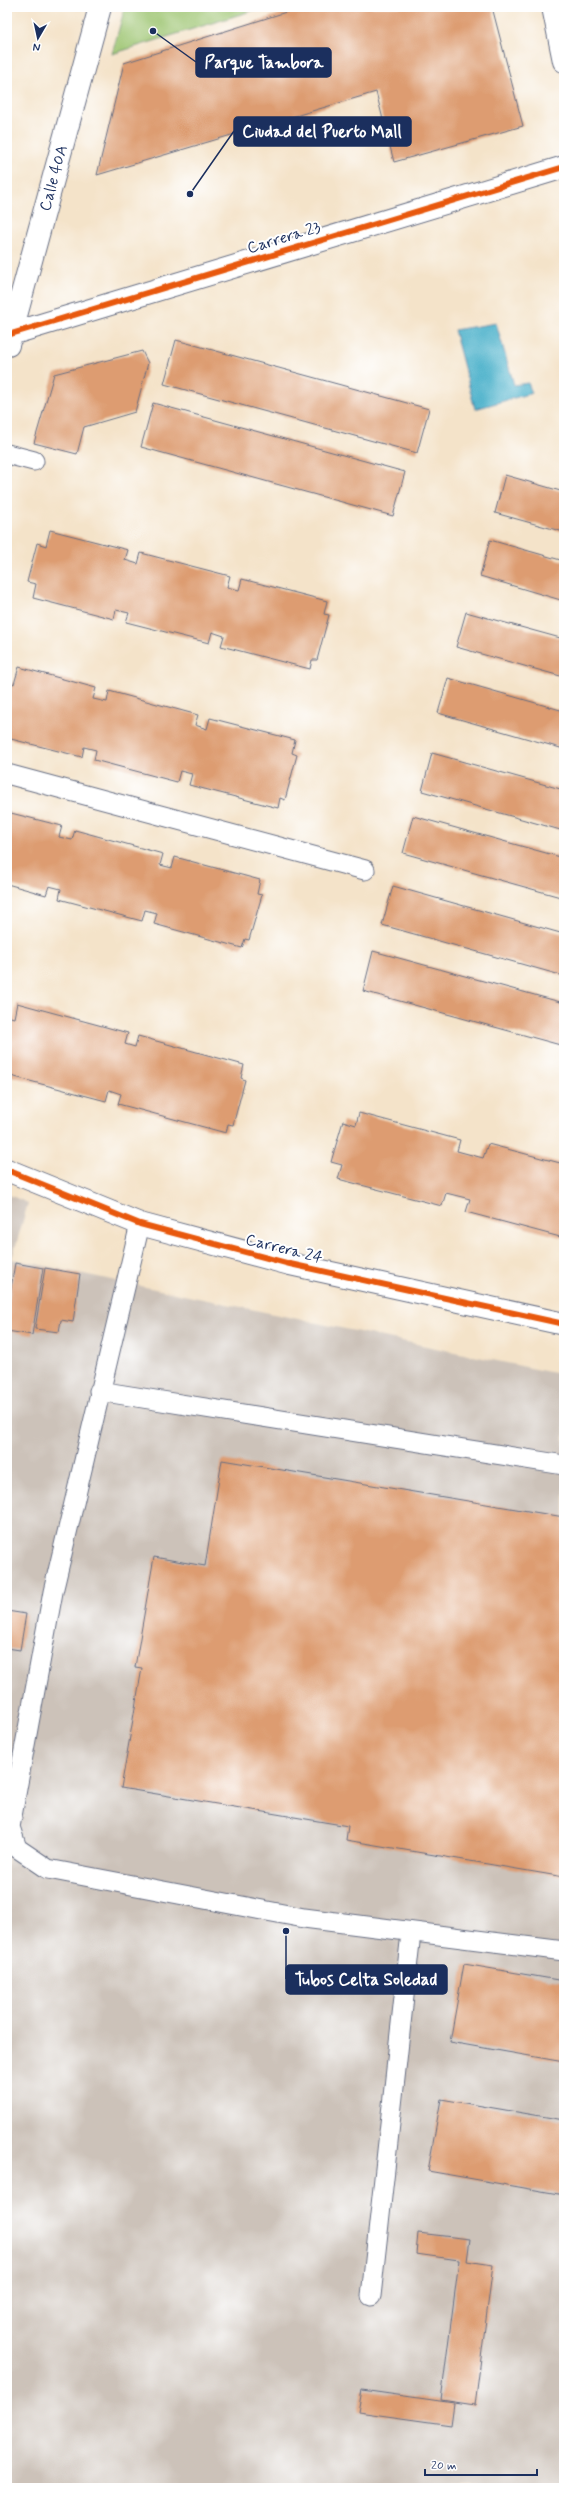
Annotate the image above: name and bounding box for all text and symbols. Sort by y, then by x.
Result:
north arrow [18,18,58,58]
text: N [32,39,41,54]
callout: Parque Tambora [196,48,331,77]
text: Parque Tambora [205,52,324,75]
callout: Ciudad del Puerto Mall [234,117,411,146]
text: Ciudad del Puerto Mall [242,121,402,143]
street label: Calle 40A [34,143,72,213]
street label: Carrera 23 [245,217,323,259]
street label: Carrera 24 [243,1229,325,1269]
callout: Tubos Celta Soledad [286,1965,447,1994]
text: Tubos Celta Soledad [295,1969,438,1991]
scale bar [425,2451,537,2477]
text: 20 m [431,2458,457,2474]

